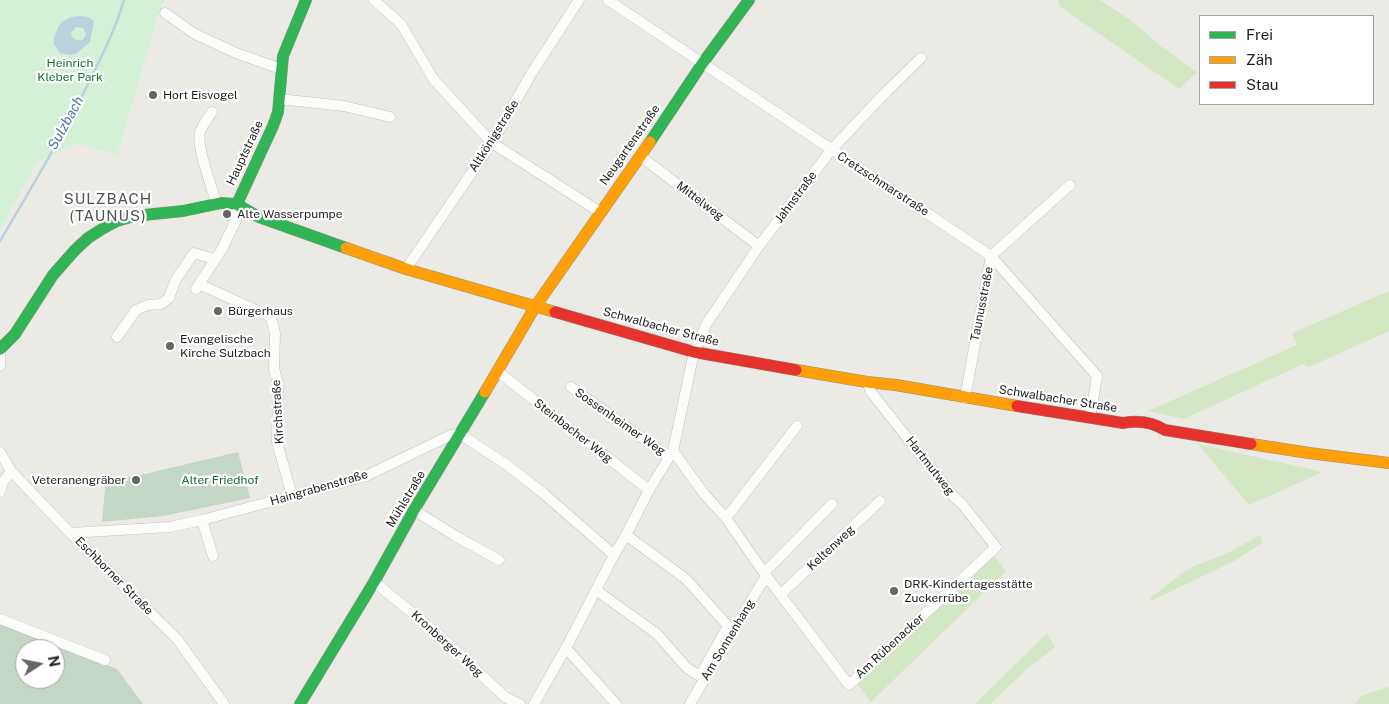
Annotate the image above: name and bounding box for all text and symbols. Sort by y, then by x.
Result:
legend [1199,15,1374,105]
text: Frei [1246,26,1273,43]
text: Zäh [1246,51,1273,68]
park label: Heinrich Kleber Park [37,56,103,84]
text: Stau [1246,76,1279,93]
place label: Hort Eisvogel [163,88,238,102]
marker: Hort Eisvogel [147,89,159,101]
water label: Sulzbach [44,93,88,153]
street label: Altkönigstraße [466,97,522,175]
street label: Neugartenstraße [597,102,663,188]
street label: Hauptstraße [224,118,266,188]
street label: Cretzschmarstraße [834,149,932,219]
street label: Jahnstraße [772,168,820,226]
street label: Mittelweg [673,178,727,224]
district label: SULZBACH (TAUNUS) [63,190,153,225]
place label: Alte Wasserpumpe [237,207,343,221]
marker: Alte Wasserpumpe [221,208,233,220]
street label: Taunusstraße [968,266,996,342]
place label: Bürgerhaus [228,304,293,318]
marker: Bürgerhaus [212,305,224,317]
street label: Schwalbacher Straße [601,305,721,349]
place label: Evangelische Kirche Sulzbach [180,332,271,360]
marker: Evangelische Kirche Sulzbach [164,340,176,352]
street label: Kirchstraße [269,379,287,445]
street label: Schwalbacher Straße [998,383,1118,415]
street label: Sossenheimer Weg [572,385,668,459]
street label: Steinbacher Weg [531,396,615,466]
street label: Hartmutweg [903,434,957,498]
street label: Haingrabenstraße [269,467,369,509]
street label: Mühlstraße [383,468,429,530]
place label: Veteranengräber [32,473,126,487]
park label: Alter Friedhof [181,473,259,487]
marker: Veteranengräber [130,474,142,486]
street label: Keltenweg [804,523,858,573]
street label: Eschborner Straße [72,534,156,618]
place label: DRK-Kindertagesstätte Zuckerrübe [904,577,1033,605]
marker: DRK-Kindertagesstätte Zuckerrübe [888,585,900,597]
street label: Am Sonnenhang [698,597,758,683]
street label: Kronberger Weg [408,608,486,680]
street label: Am Rübenacker [853,610,927,682]
north arrow [15,639,65,689]
text: N [45,654,63,668]

